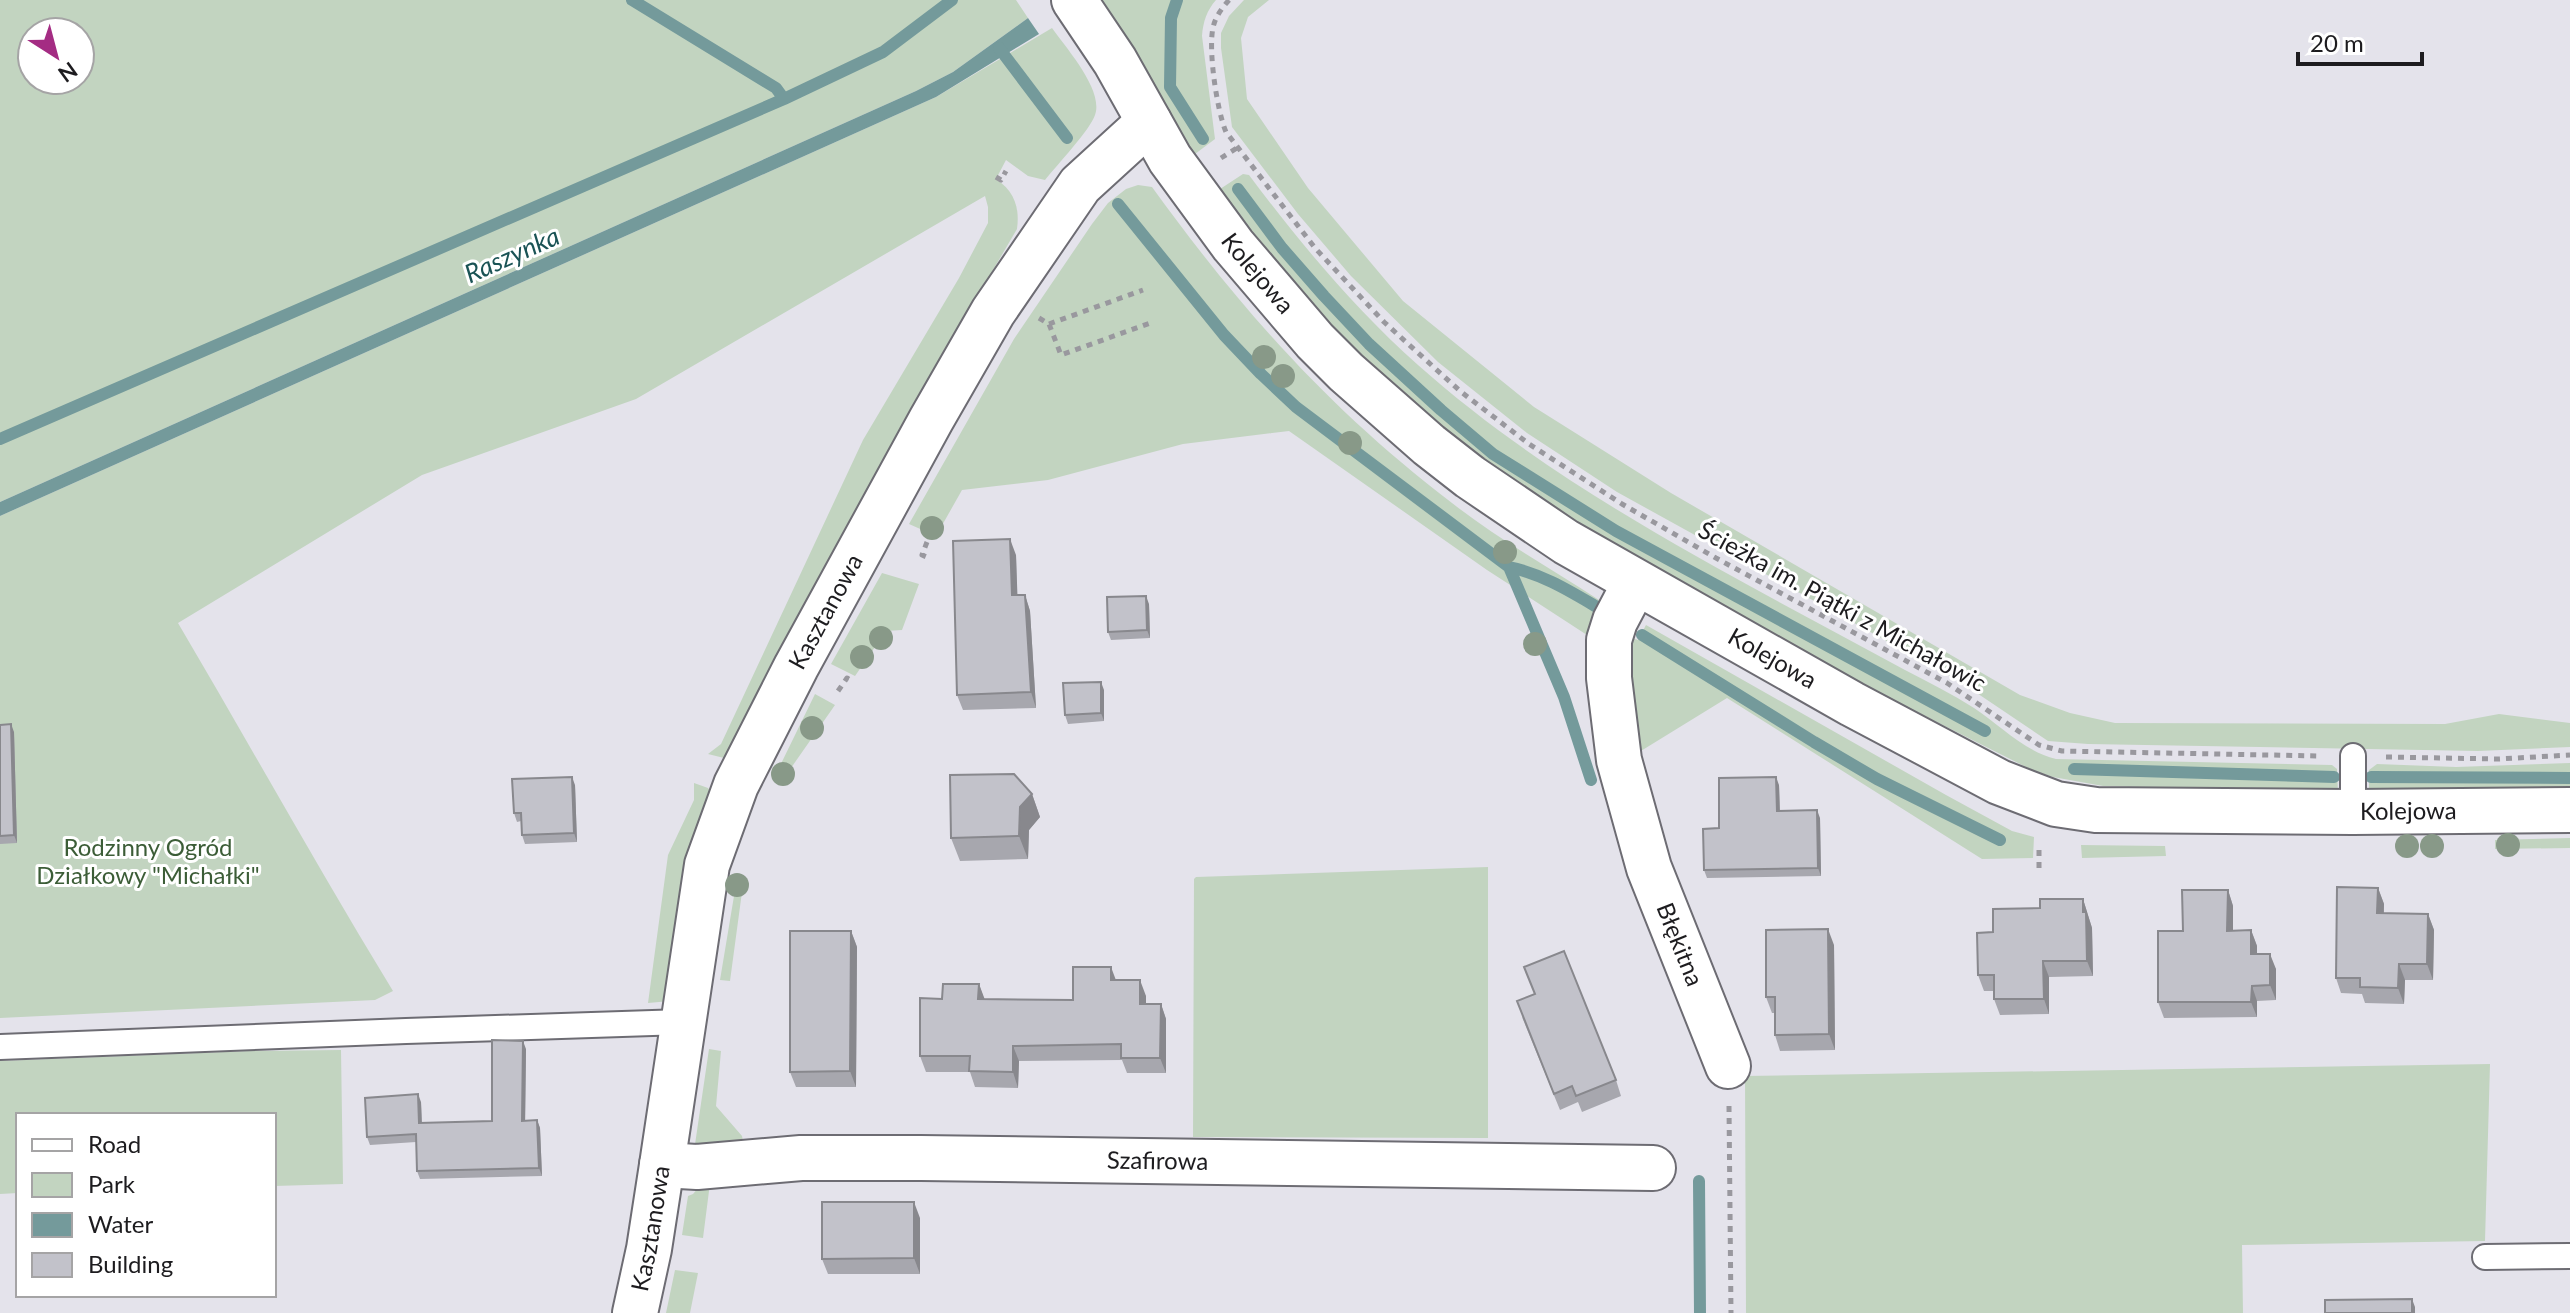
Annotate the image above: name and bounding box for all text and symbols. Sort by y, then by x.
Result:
north arrow [16,16,96,96]
scale bar [2298,16,2422,66]
text: 20 m [2310,28,2364,57]
text: N [53,57,83,88]
water label: Raszynka [459,219,564,289]
street label: Kolejowa [1216,227,1301,319]
street label: Ścieżka im. Piątki z Michałowic [1694,514,1992,697]
street label: Kasztanowa [782,549,868,674]
street label: Kolejowa [1724,621,1822,694]
street label: Kolejowa [2360,795,2457,825]
park label: Rodzinny Ogród Działkowy "Michałki" [36,832,260,889]
street label: Błękitna [1651,898,1711,990]
legend [16,1113,276,1297]
text: Road [88,1129,141,1158]
street label: Szafirowa [1107,1145,1208,1175]
street label: Kasztanowa [624,1164,675,1294]
text: Park [88,1169,136,1198]
text: Water [88,1209,153,1238]
text: Building [88,1249,173,1278]

